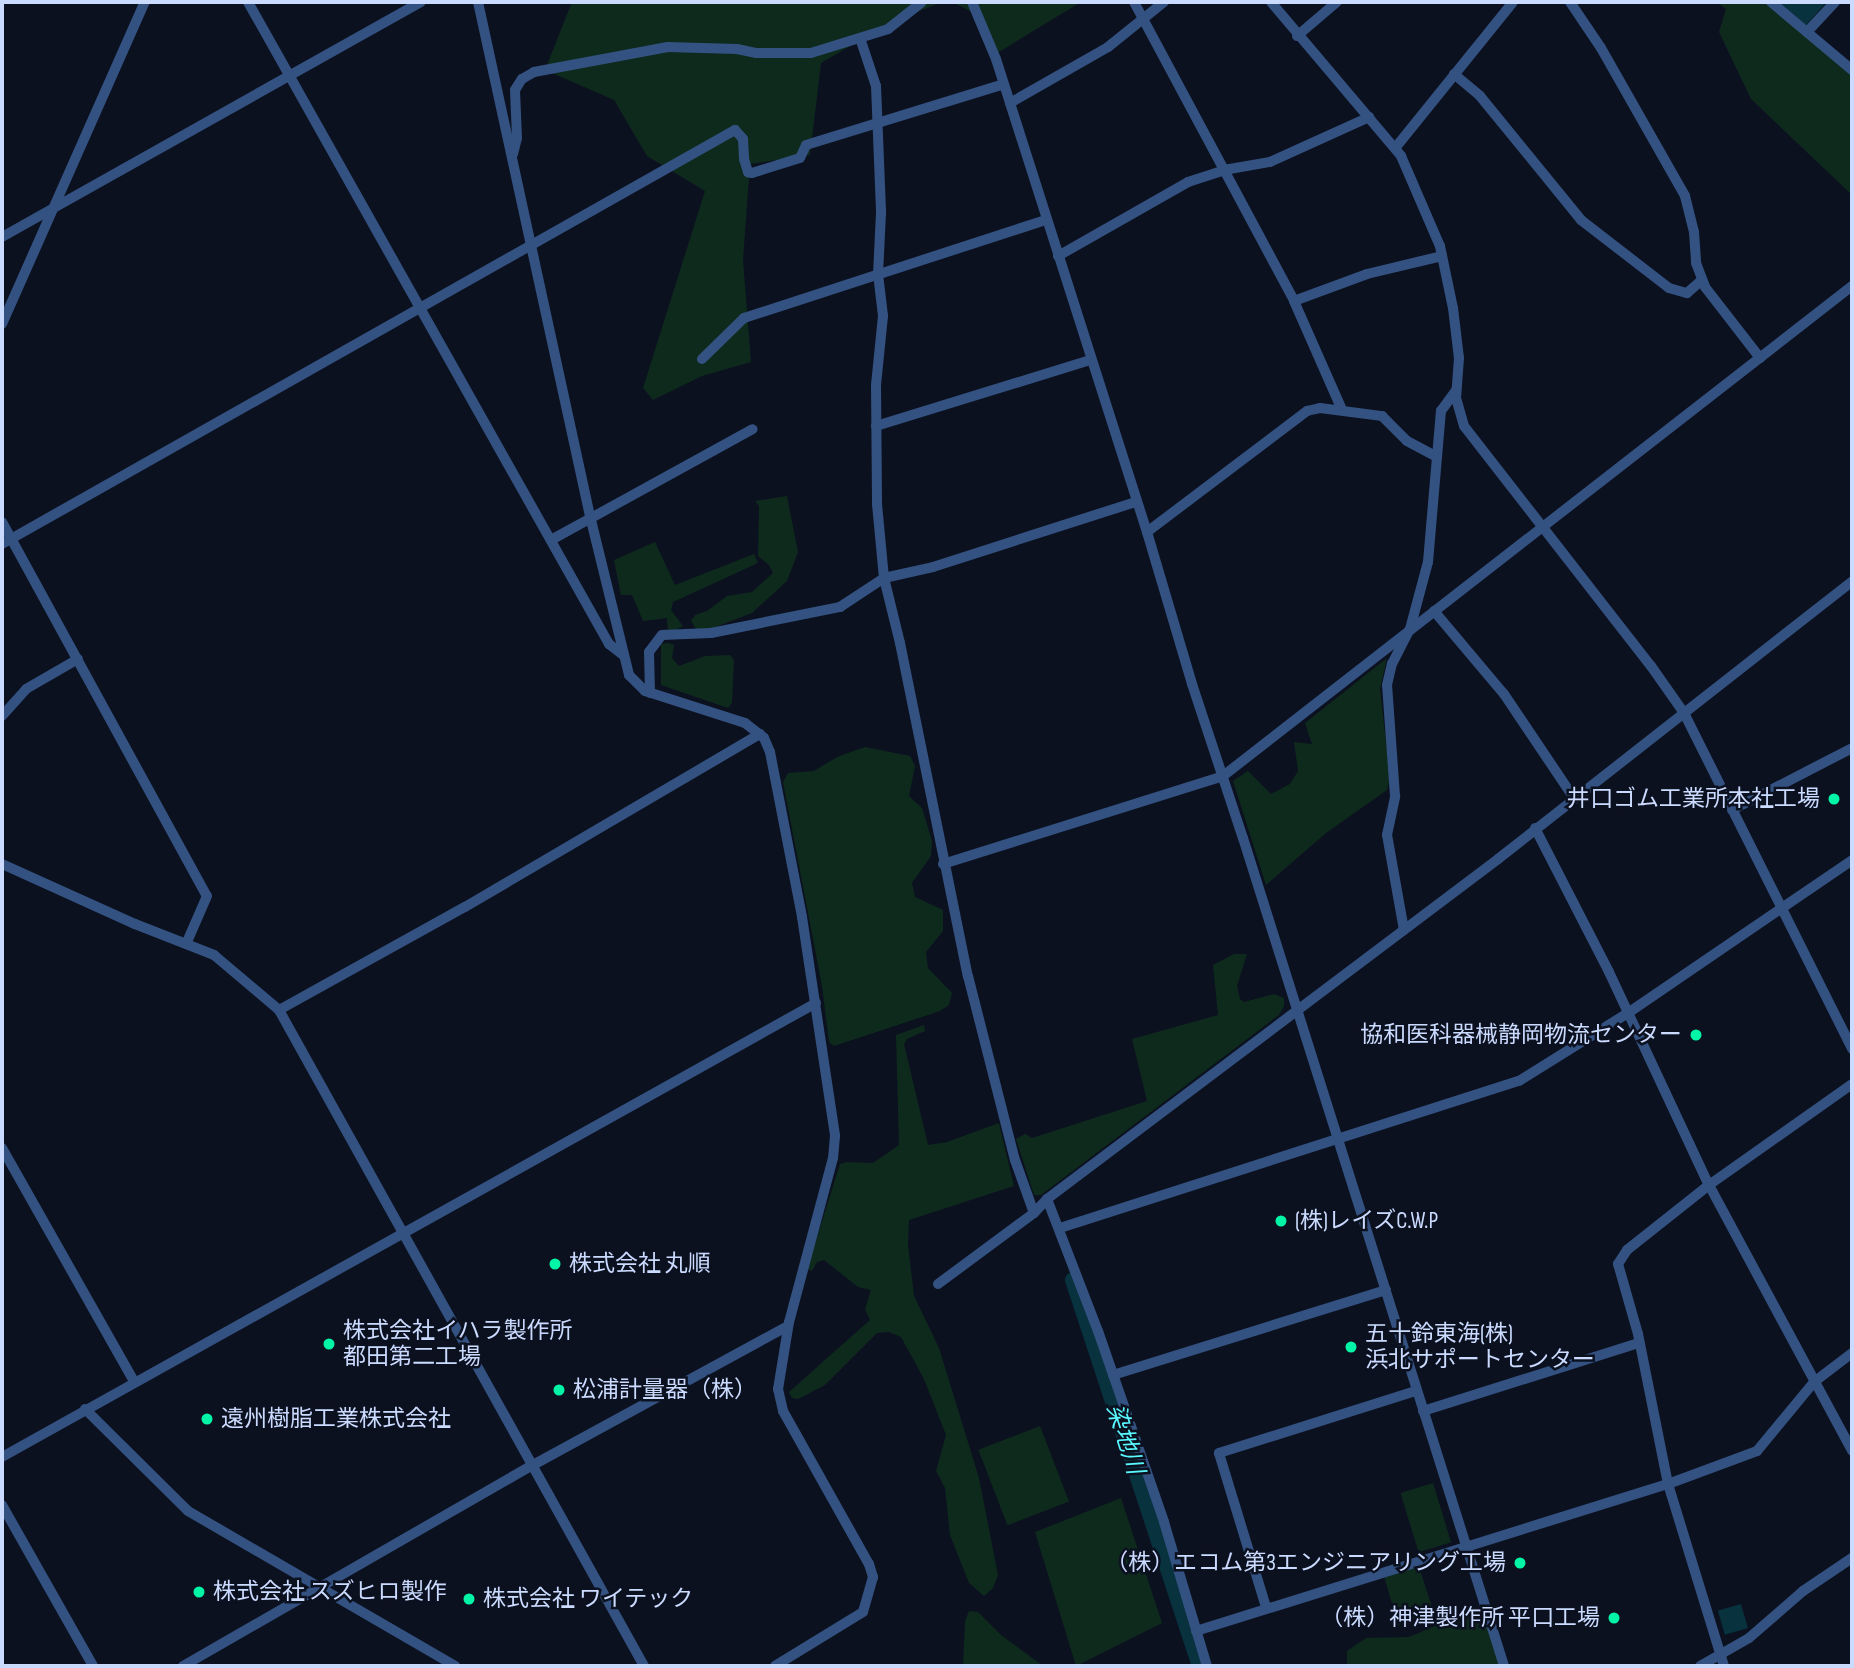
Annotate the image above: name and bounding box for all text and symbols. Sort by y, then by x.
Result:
place label: 井口ゴム工業所本社工場 [1567,785,1820,813]
marker: 井口ゴム工業所本社工場 [1826,791,1842,807]
place label: 協和医科器械静岡物流センター [1360,1021,1682,1049]
marker: 協和医科器械静岡物流センター [1688,1027,1704,1043]
place label: (株)レイズC.W.P [1295,1207,1439,1235]
marker: (株)レイズC.W.P [1273,1213,1289,1229]
place label: 株式会社 丸順 [569,1250,711,1278]
marker: 株式会社 丸順 [547,1256,563,1272]
place label: 株式会社イハラ製作所 都田第二工場 [343,1317,573,1371]
place label: 五十鈴東海(株) 浜北サポートセンター [1365,1320,1595,1374]
marker: 株式会社イハラ製作所 都田第二工場 [321,1336,337,1352]
marker: 五十鈴東海(株) 浜北サポートセンター [1343,1339,1359,1355]
place label: 松浦計量器（株） [573,1376,757,1404]
marker: 松浦計量器（株） [551,1382,567,1398]
water label: 染地川 [1100,1400,1150,1478]
place label: 遠州樹脂工業株式会社 [221,1405,451,1433]
marker: 遠州樹脂工業株式会社 [199,1411,215,1427]
place label: （株）エコム第3エンジニアリング工場 [1105,1549,1506,1577]
marker: （株）エコム第3エンジニアリング工場 [1512,1555,1528,1571]
place label: 株式会社 スズヒロ製作 [213,1578,447,1606]
marker: 株式会社 スズヒロ製作 [191,1584,207,1600]
place label: 株式会社 ワイテック [483,1585,694,1613]
marker: 株式会社 ワイテック [461,1591,477,1607]
place label: （株）神津製作所 平口工場 [1320,1604,1600,1632]
marker: （株）神津製作所 平口工場 [1606,1610,1622,1626]

